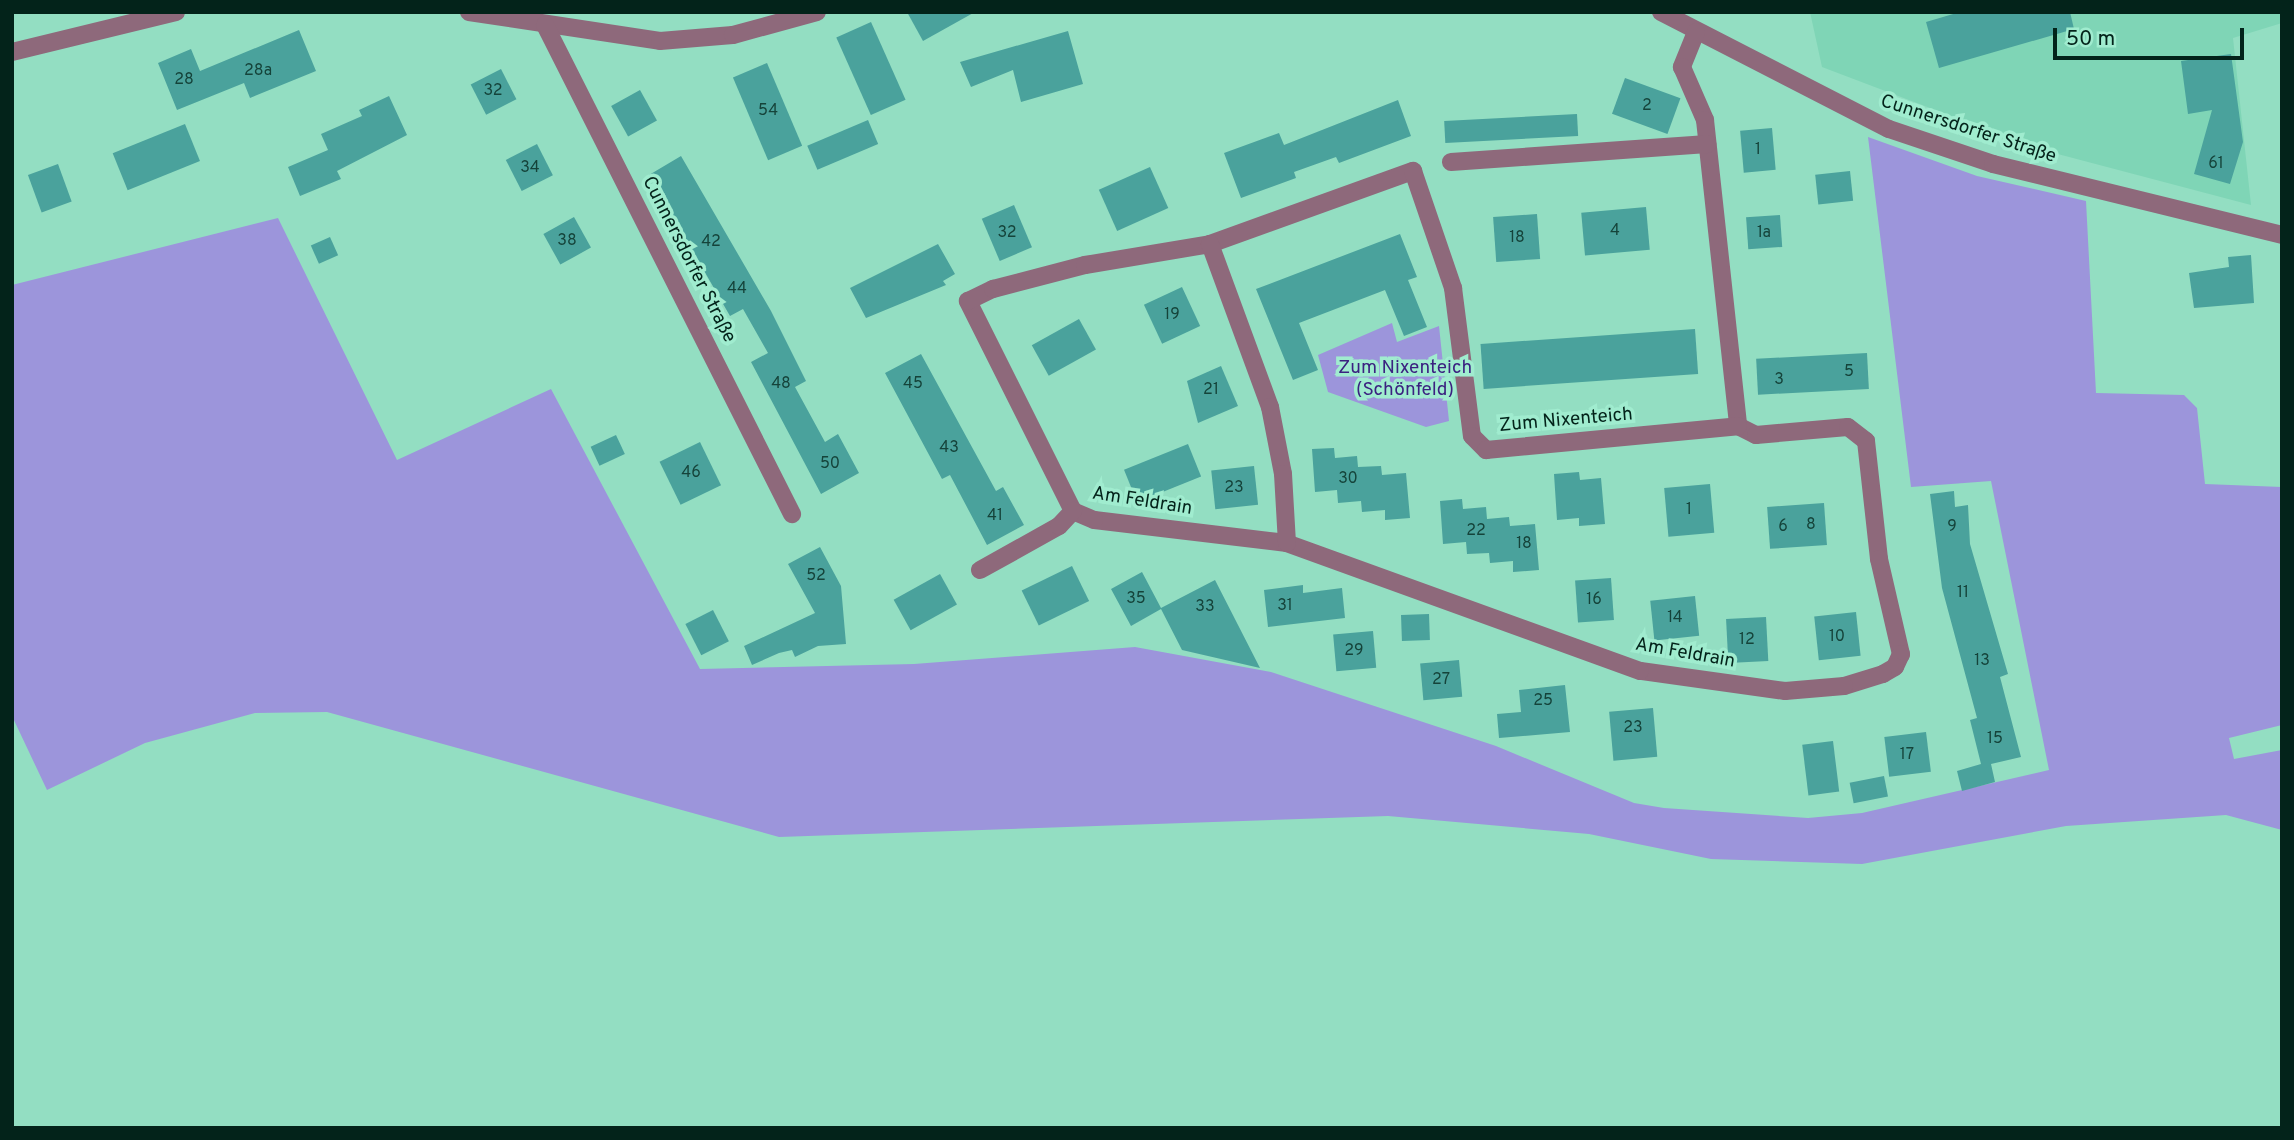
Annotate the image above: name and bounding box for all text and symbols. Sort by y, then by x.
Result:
scale bar [2056,14,2247,58]
text: 50 m [2066,26,2115,53]
house number: 28a [244,61,272,81]
house number: 28 [174,70,194,90]
house number: 32 [483,81,503,101]
street label: Cunnersdorfer Straße [1877,91,2059,169]
house number: 2 [1642,96,1652,116]
house number: 54 [758,101,778,121]
house number: 1 [1755,140,1761,160]
house number: 61 [2208,154,2224,174]
house number: 34 [520,158,540,178]
street label: Cunnersdorfer Straße [636,173,740,347]
house number: 4 [1610,221,1620,241]
house number: 32 [997,223,1017,243]
house number: 1a [1757,223,1771,243]
house number: 18 [1509,228,1525,248]
house number: 38 [557,231,577,251]
house number: 42 [701,232,721,252]
house number: 44 [727,279,747,299]
house number: 19 [1164,305,1180,325]
park label: Zum Nixenteich (Schönfeld) [1338,358,1472,402]
house number: 5 [1844,362,1854,382]
house number: 3 [1774,370,1784,390]
house number: 48 [771,374,791,394]
house number: 45 [903,374,923,394]
house number: 21 [1203,380,1219,400]
street label: Zum Nixenteich [1498,404,1634,438]
house number: 43 [939,438,959,458]
house number: 50 [820,454,840,474]
house number: 46 [681,463,701,483]
house number: 30 [1338,469,1358,489]
house number: 23 [1224,478,1244,498]
street label: Am Feldrain [1090,483,1194,521]
house number: 1 [1686,500,1692,520]
house number: 41 [987,506,1003,526]
house number: 8 [1806,515,1816,535]
house number: 6 [1778,517,1788,537]
house number: 9 [1947,517,1957,537]
house number: 22 [1466,521,1486,541]
house number: 18 [1516,534,1532,554]
house number: 52 [806,566,826,586]
house number: 11 [1957,583,1969,603]
house number: 35 [1126,589,1146,609]
house number: 16 [1586,590,1602,610]
house number: 31 [1277,596,1293,616]
house number: 33 [1195,597,1215,617]
house number: 14 [1667,608,1683,628]
house number: 10 [1829,627,1845,647]
house number: 12 [1739,630,1755,650]
street label: Am Feldrain [1633,634,1737,674]
house number: 29 [1344,641,1364,661]
house number: 13 [1974,651,1990,671]
house number: 27 [1432,670,1450,690]
house number: 25 [1533,691,1553,711]
house number: 23 [1623,718,1643,738]
house number: 15 [1987,729,2003,749]
house number: 17 [1900,745,1914,765]

